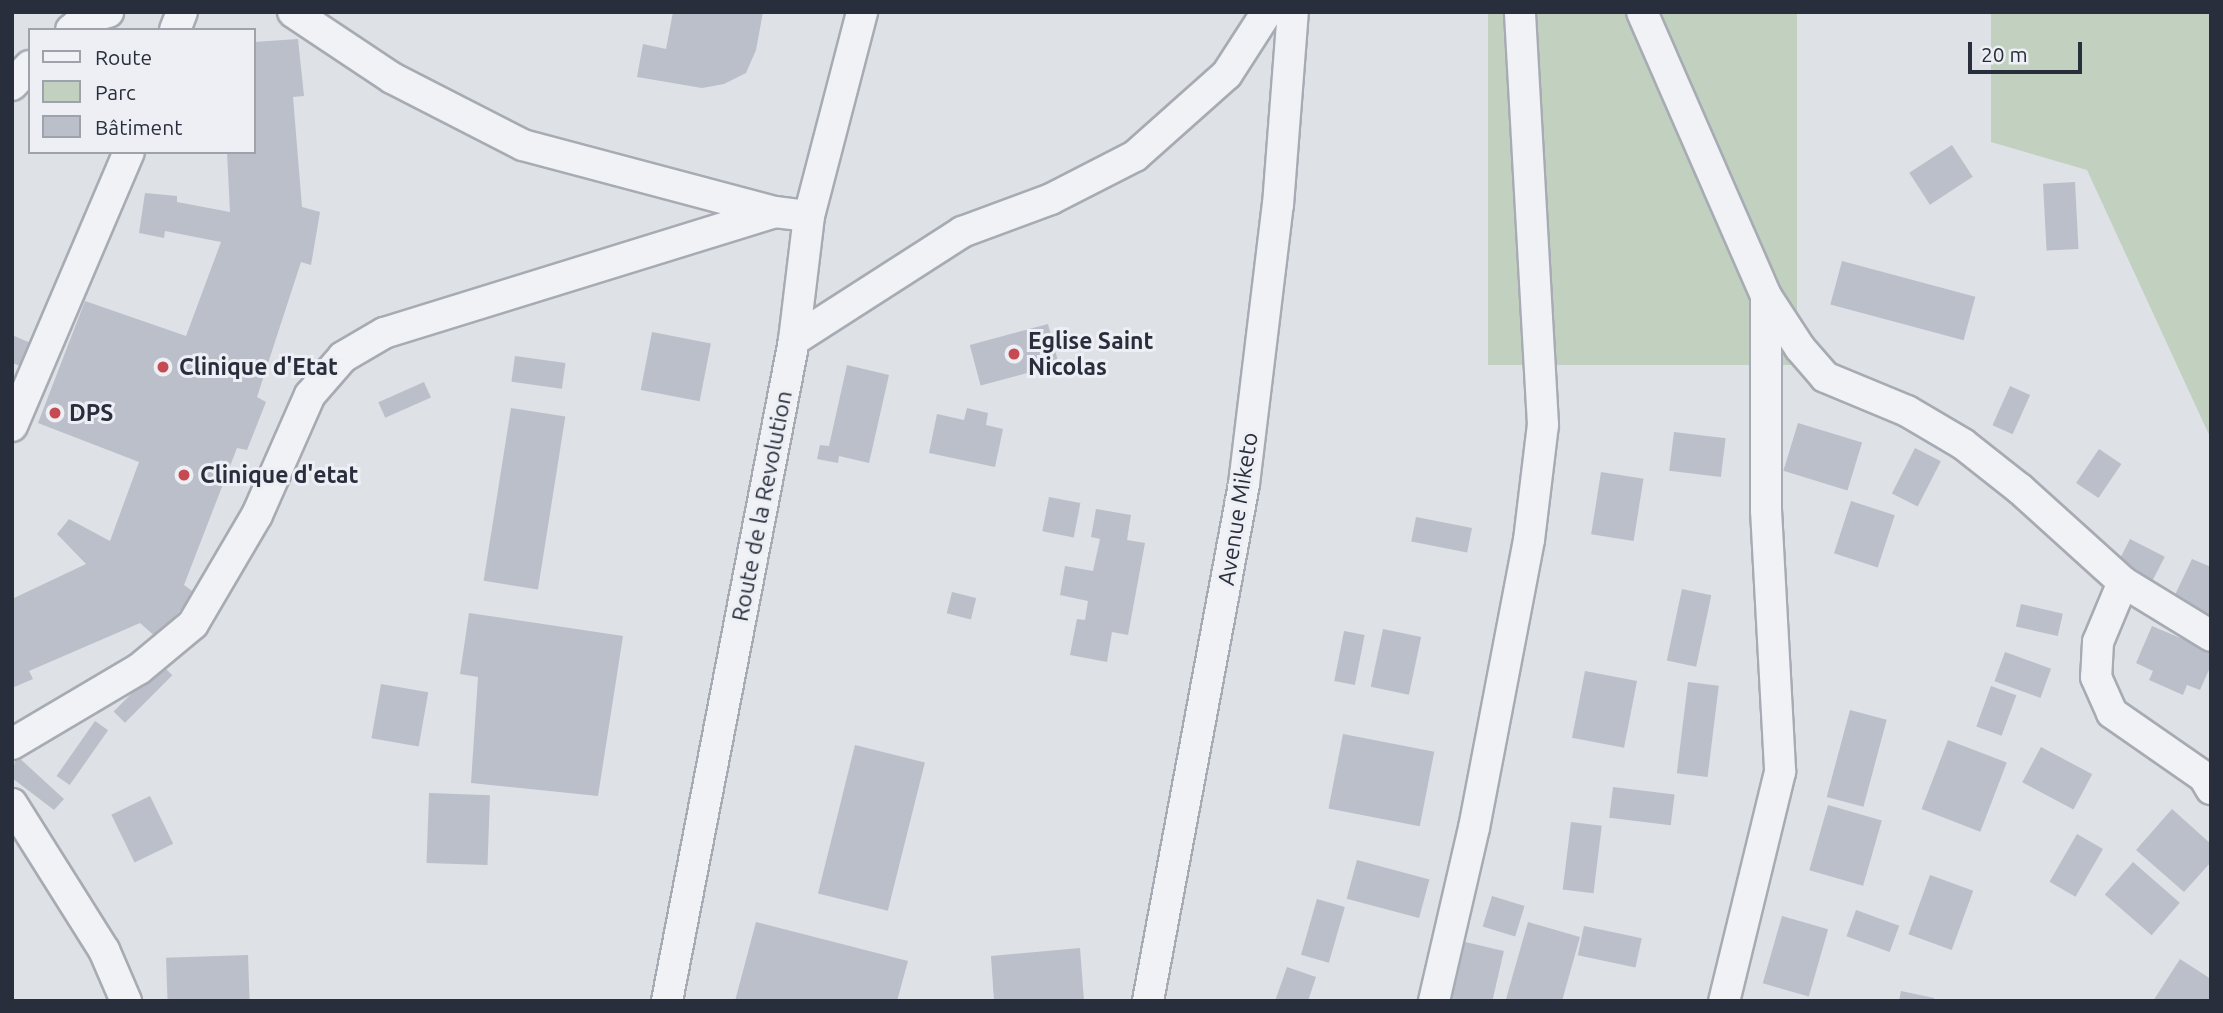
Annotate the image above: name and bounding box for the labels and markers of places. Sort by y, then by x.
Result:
place label: Eglise Saint Nicolas [1028,327,1153,381]
marker: Eglise Saint Nicolas [1006,346,1022,362]
place label: Clinique d'Etat [179,353,338,381]
marker: Clinique d'Etat [153,357,173,377]
place label: DPS [69,399,113,427]
marker: DPS [47,405,63,421]
place label: Clinique d'etat [200,461,358,489]
marker: Clinique d'etat [174,465,194,485]

